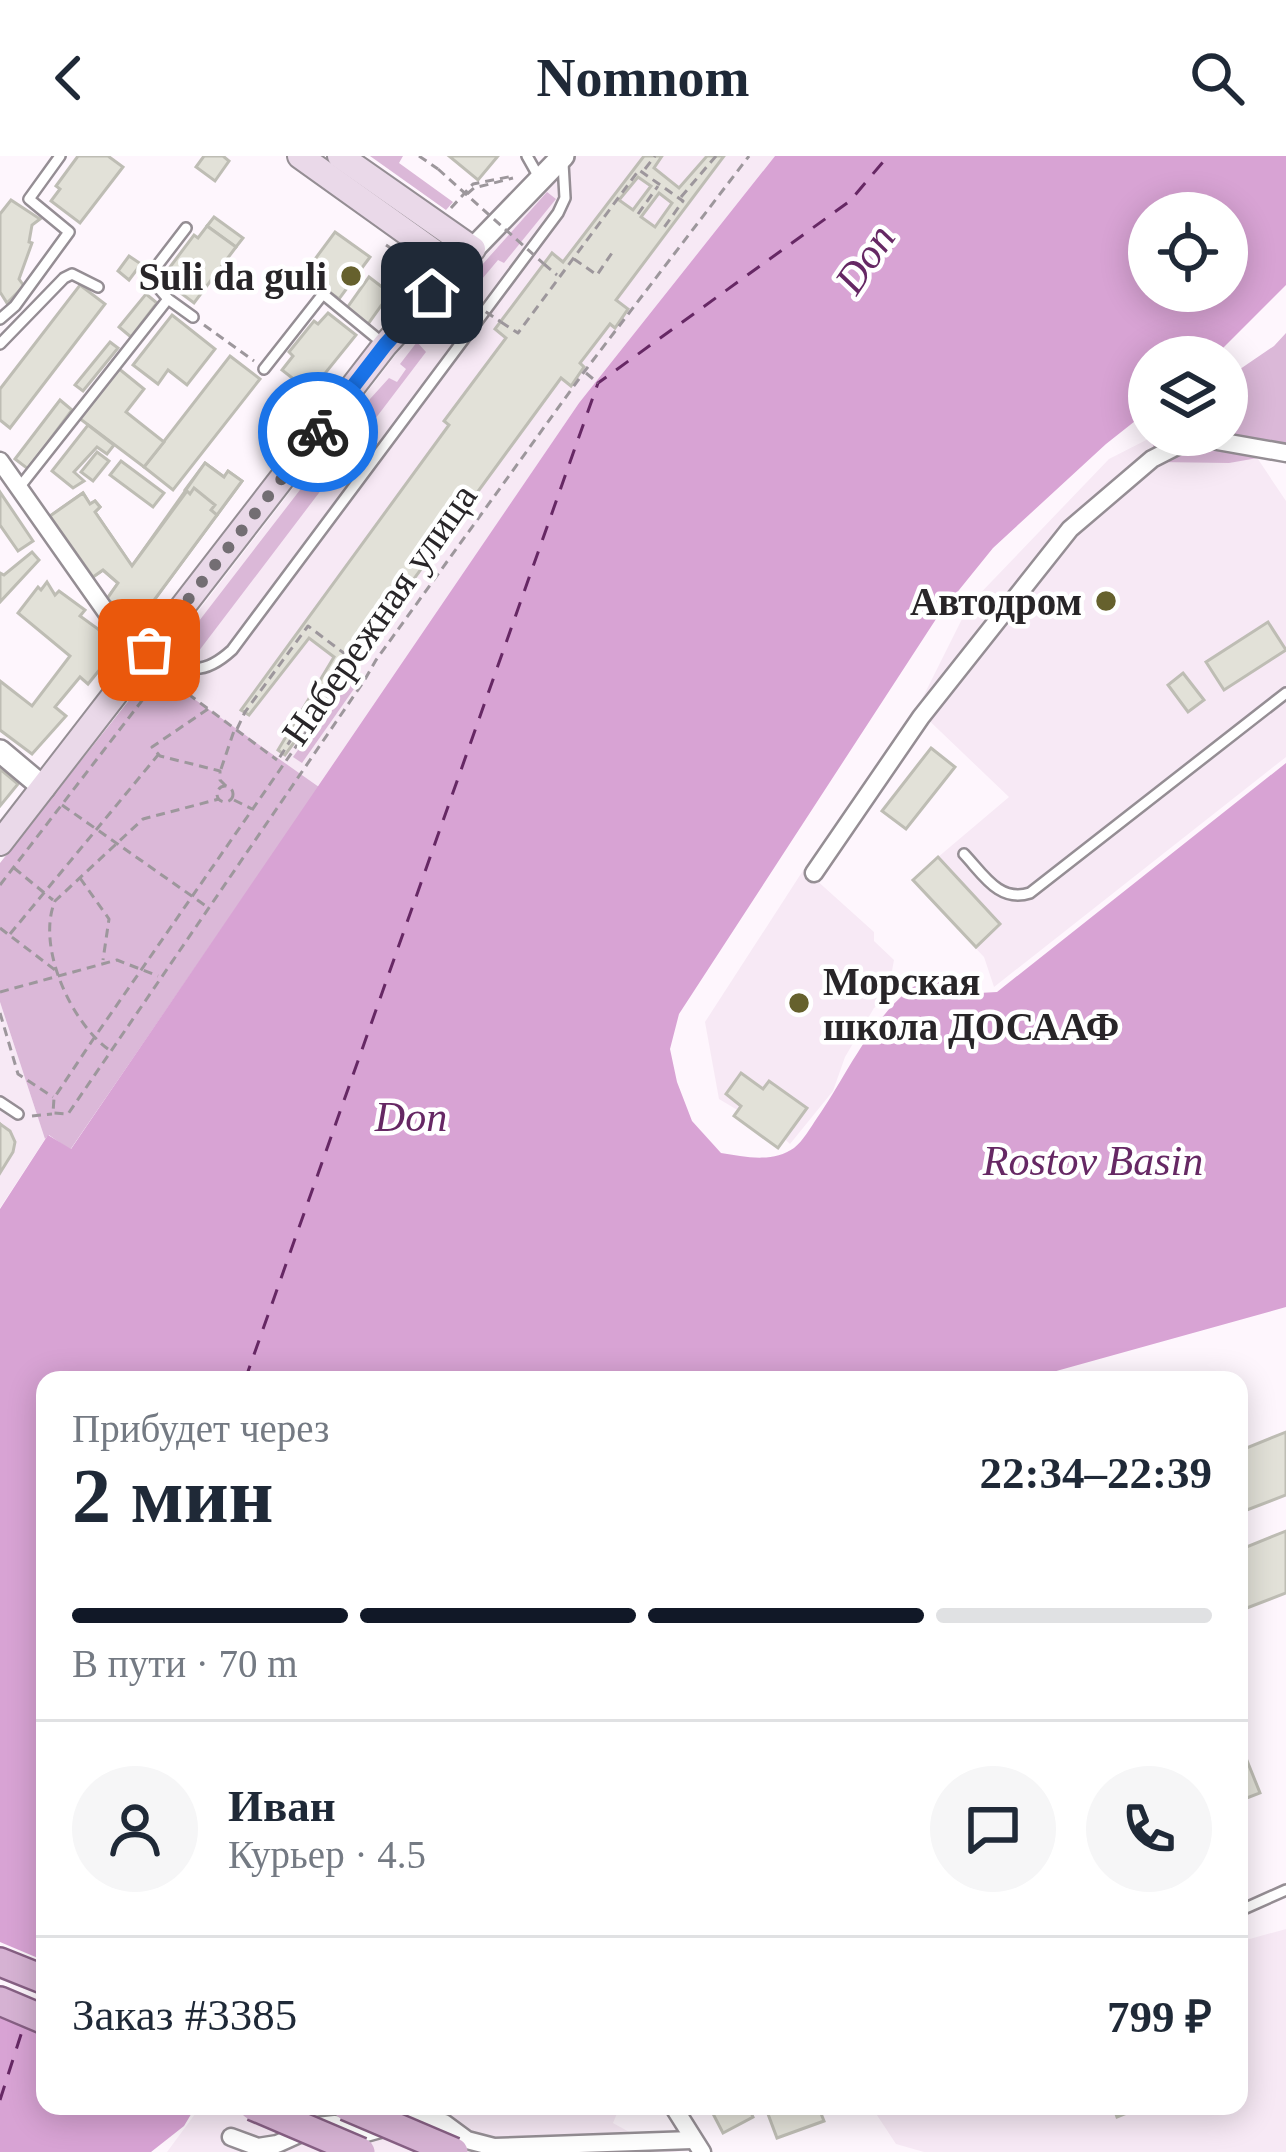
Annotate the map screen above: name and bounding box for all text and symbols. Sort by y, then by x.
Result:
icon: back [36,45,102,111]
icon: search [1184,45,1250,111]
text: Nomnom [537,48,750,108]
map controls [1128,192,1248,456]
button: locate [1128,192,1248,312]
water label: Don [825,216,904,303]
pin [381,242,483,344]
place label: Suli da guli [138,255,327,299]
icon: home [399,260,465,326]
marker: Suli da guli [338,263,364,289]
button: layers [1128,336,1248,456]
courier [258,372,378,492]
icon: bike [285,399,351,465]
street label: Набережная улица [273,475,486,753]
place label: Автодром [910,580,1082,624]
marker: Автодром [1093,588,1119,614]
pin [98,599,200,701]
icon: bag [116,617,182,683]
place label: Морская школа ДОСААФ [823,960,1119,1049]
marker: Морская школа ДОСААФ [786,990,812,1016]
water label: Don [374,1094,447,1140]
water label: Rostov Basin [982,1138,1203,1184]
text: Прибудет через [72,1407,330,1450]
text: 22:34–22:39 [980,1448,1212,1498]
text: 2 мин [72,1452,274,1539]
text: В пути · 70 m [72,1642,298,1685]
button: person [72,1766,198,1892]
button: chat [930,1766,1056,1892]
button: phone [1086,1766,1212,1892]
text: Иван [228,1781,336,1831]
text: Курьер · 4.5 [228,1833,426,1876]
text: Заказ #3385 [72,1990,297,2040]
text: 799 ₽ [1107,1992,1212,2042]

